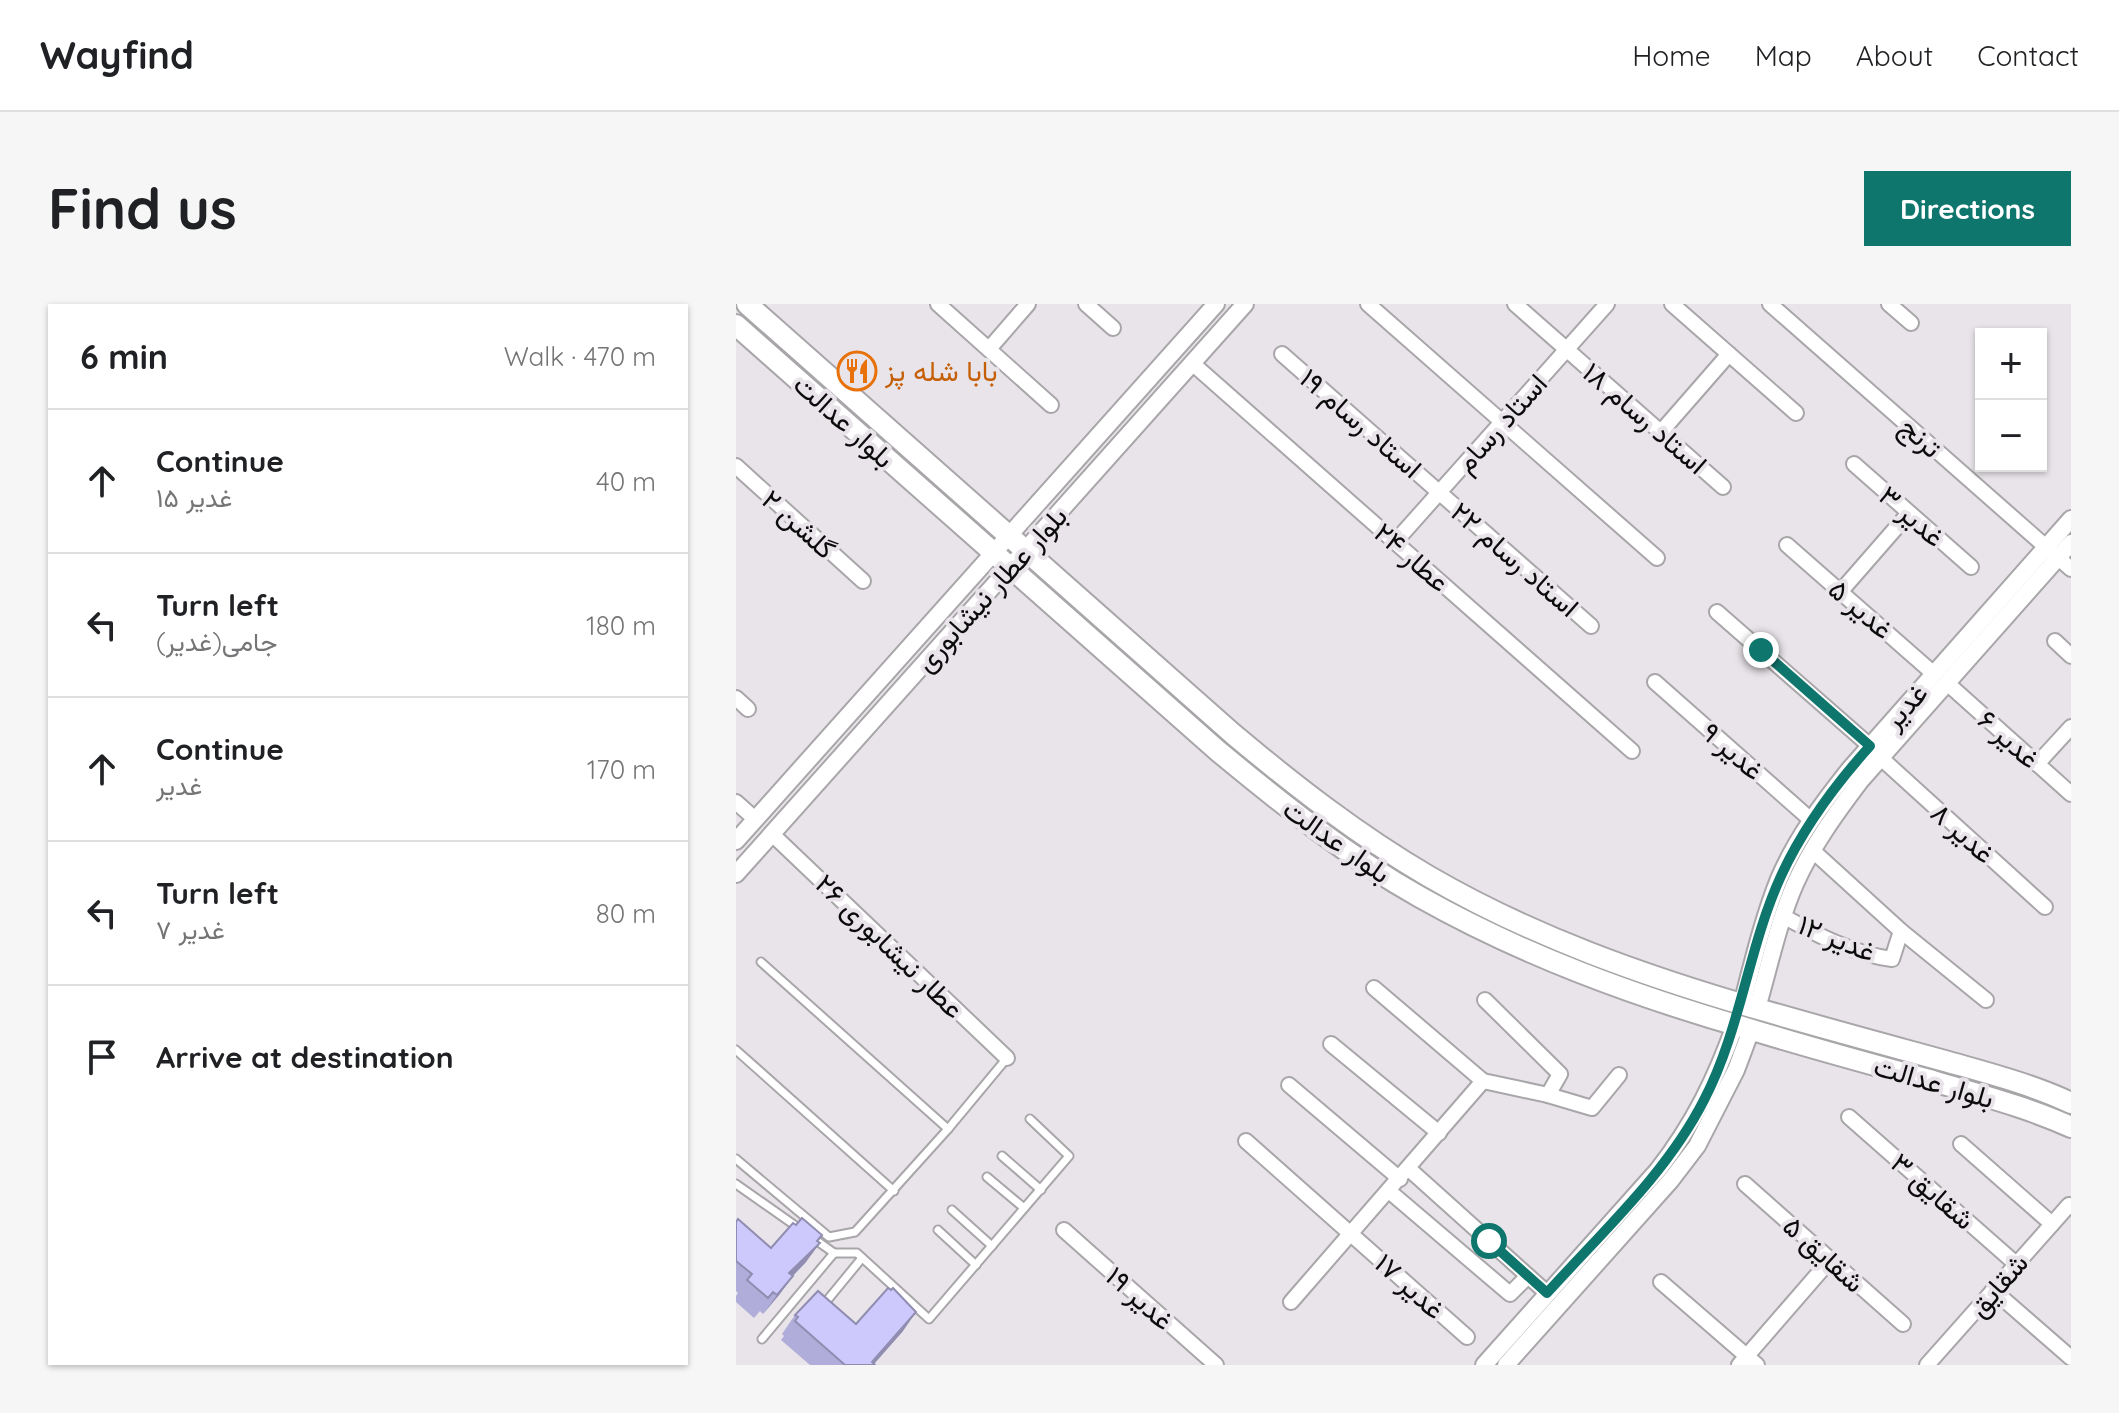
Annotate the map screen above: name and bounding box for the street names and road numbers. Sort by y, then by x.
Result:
street label: استاد رسام ۱۸ [1575,354,1715,483]
street label: استاد رسام ۱۹ [1292,360,1430,487]
street label: بلوار عدالت [786,366,902,476]
street label: استاد رسام [1447,366,1556,481]
street label: ترنج [1891,409,1950,467]
street label: غدیر ۳ [1871,477,1953,555]
street label: گلشن ۲ [755,481,844,566]
street label: استاد رسام ۲۲ [1443,494,1586,625]
street label: بلوار عطار نیشابوری [907,499,1075,679]
street label: عطار ۲۴ [1367,514,1457,600]
street label: غدیر ۵ [1821,571,1901,647]
street label: غدیر [1874,675,1935,737]
street label: غدیر ۶ [1970,702,2048,776]
street label: غدیر ۹ [1694,714,1772,788]
street label: بلوار عدالت [1276,791,1398,891]
street label: غدیر ۸ [1923,795,2003,871]
street label: عطار نیشابوری ۲۶ [808,866,972,1026]
street label: غدیر ۱۲ [1793,906,1881,970]
street label: بلوار عدالت [1870,1048,1998,1116]
street label: شقایق ۳ [1884,1145,1982,1237]
street label: شقایق ۵ [1776,1208,1872,1299]
street label: غدیر ۱۷ [1367,1245,1453,1327]
street label: شقایق [1960,1245,2035,1324]
street label: غدیر ۱۹ [1099,1258,1181,1338]

